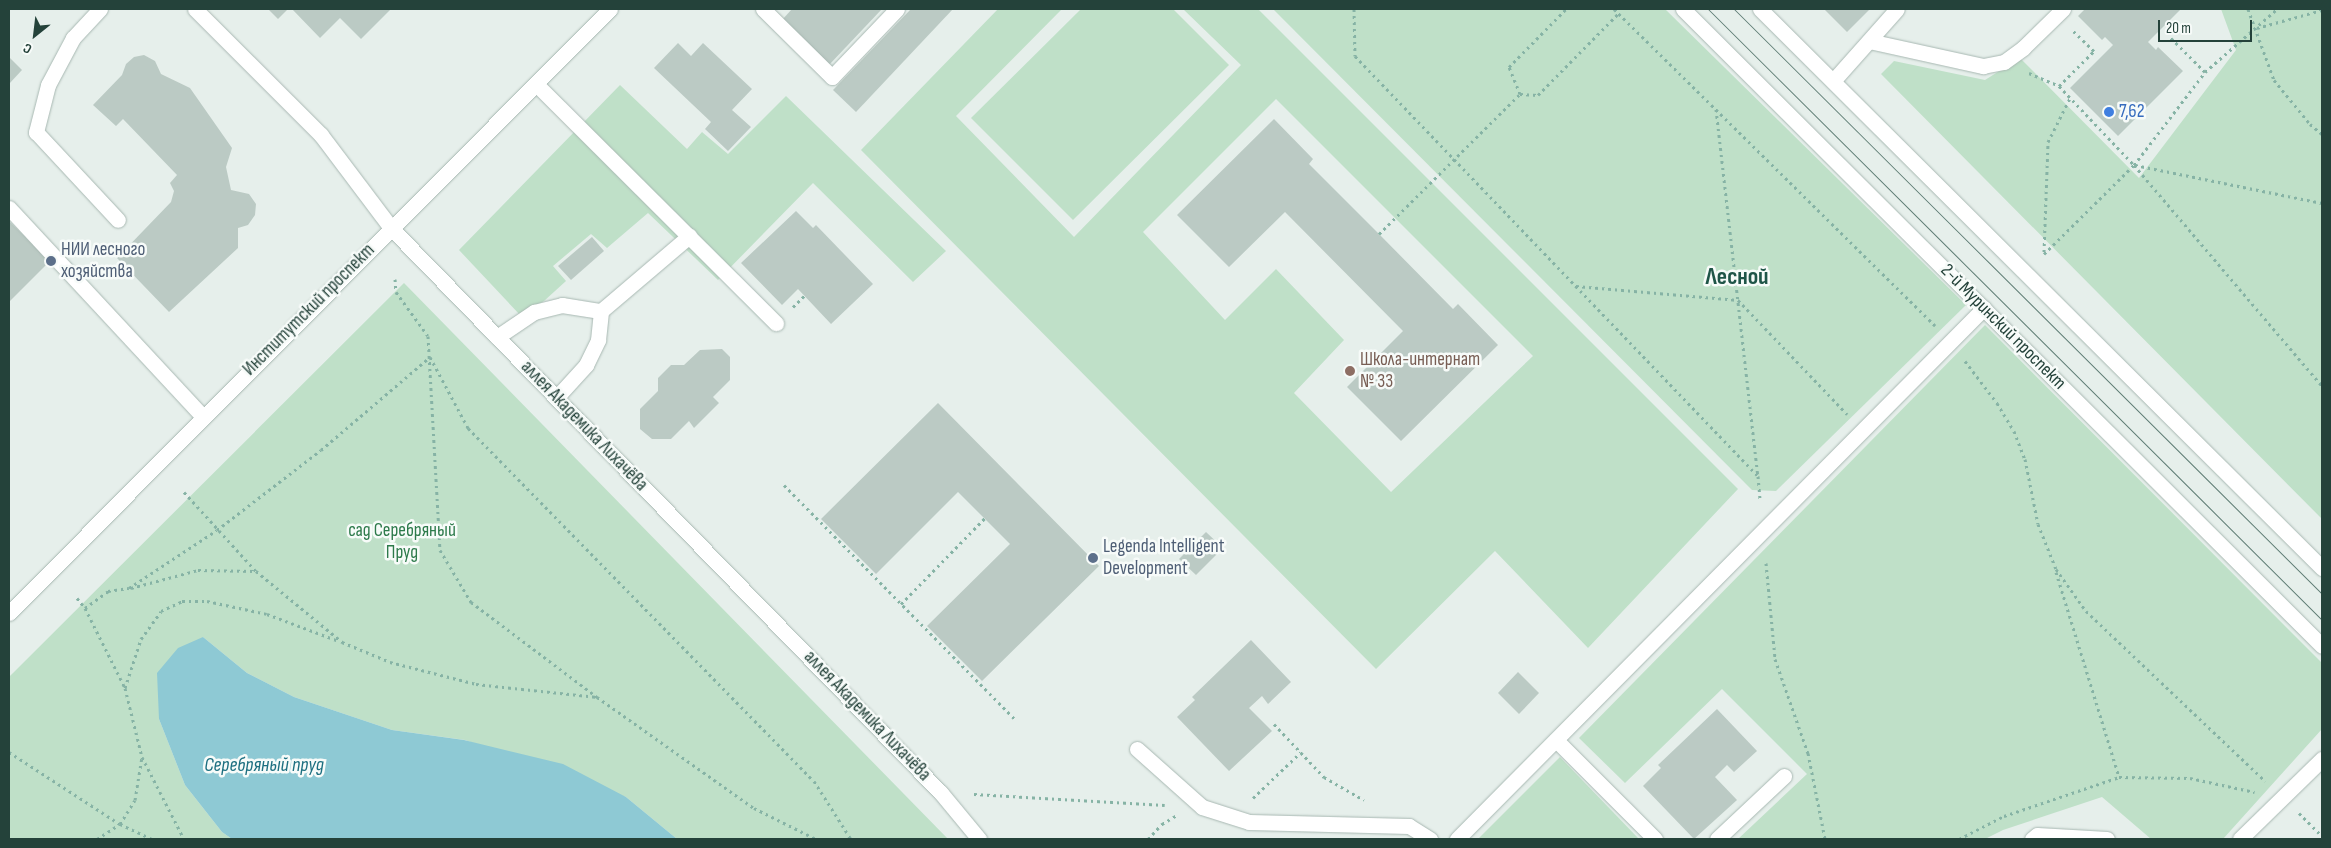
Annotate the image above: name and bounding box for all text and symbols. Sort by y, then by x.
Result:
north arrow [10,10,60,60]
scale bar [2161,10,2255,42]
text: 20 m [2166,19,2191,38]
text: С [20,39,35,58]
place label: 7,62 [2119,101,2145,123]
marker: 7,62 [2103,106,2115,118]
place label: НИИ лесного хозяйства [61,239,145,283]
street label: Институтский проспект [238,239,380,381]
marker: НИИ лесного хозяйства [45,255,57,267]
street label: 2-й Муринский проспект [1935,259,2071,395]
district label: Лесной [1705,263,1769,291]
place label: Школа-интернат № 33 [1360,349,1480,393]
street label: аллея Академика Лихачёва [516,356,652,496]
marker: Школа-интернат № 33 [1344,365,1356,377]
park label: сад Серебряный Пруд [348,520,456,564]
place label: Legenda Intelligent Development [1103,536,1225,580]
marker: Legenda Intelligent Development [1087,552,1099,564]
street label: аллея Академика Лихачёва [799,646,935,786]
water label: Серебряный пруд [204,753,324,777]

